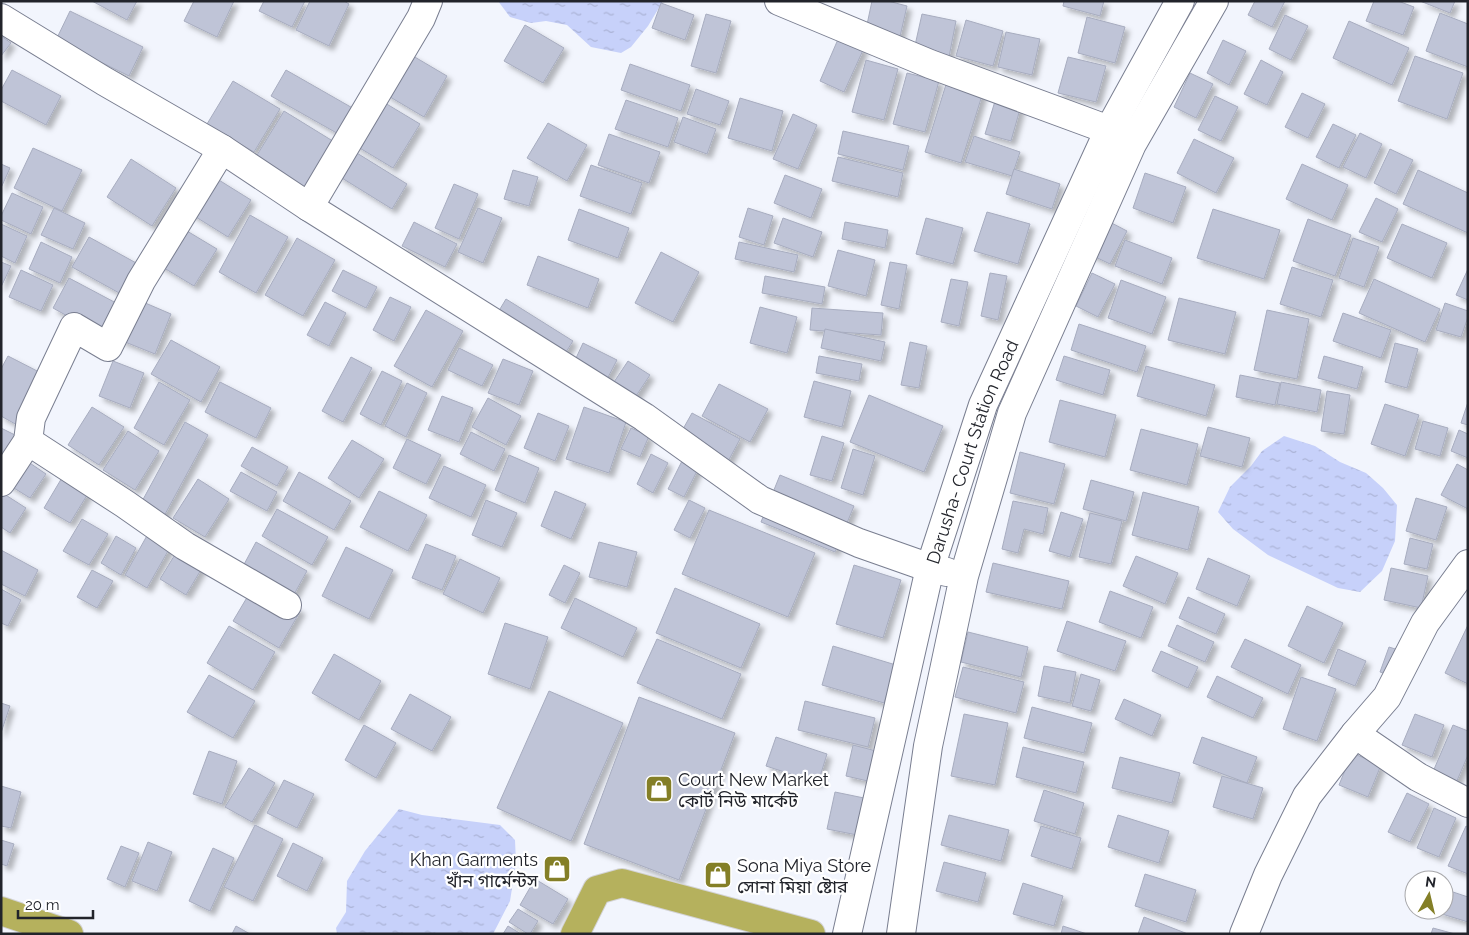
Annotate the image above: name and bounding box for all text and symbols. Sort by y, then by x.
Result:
street label: Darusha- Court Station Road [922,336,1022,566]
place label: Court New Market কোর্ট নিউ মার্কেট [678,769,829,811]
shop icon: Court New Market কোর্ট নিউ মার্কেট [644,774,674,804]
place label: Khan Garments খাঁন গার্মেন্টস [410,849,539,891]
shop icon: Khan Garments খাঁন গার্মেন্টস [542,854,572,884]
place label: Sona Miya Store সোনা মিয়া ষ্টোর [737,855,872,897]
shop icon: Sona Miya Store সোনা মিয়া ষ্টোর [703,860,733,890]
north arrow [1404,870,1454,920]
text: N [1424,873,1437,891]
scale bar [18,888,92,920]
text: 20 m [25,896,60,914]

